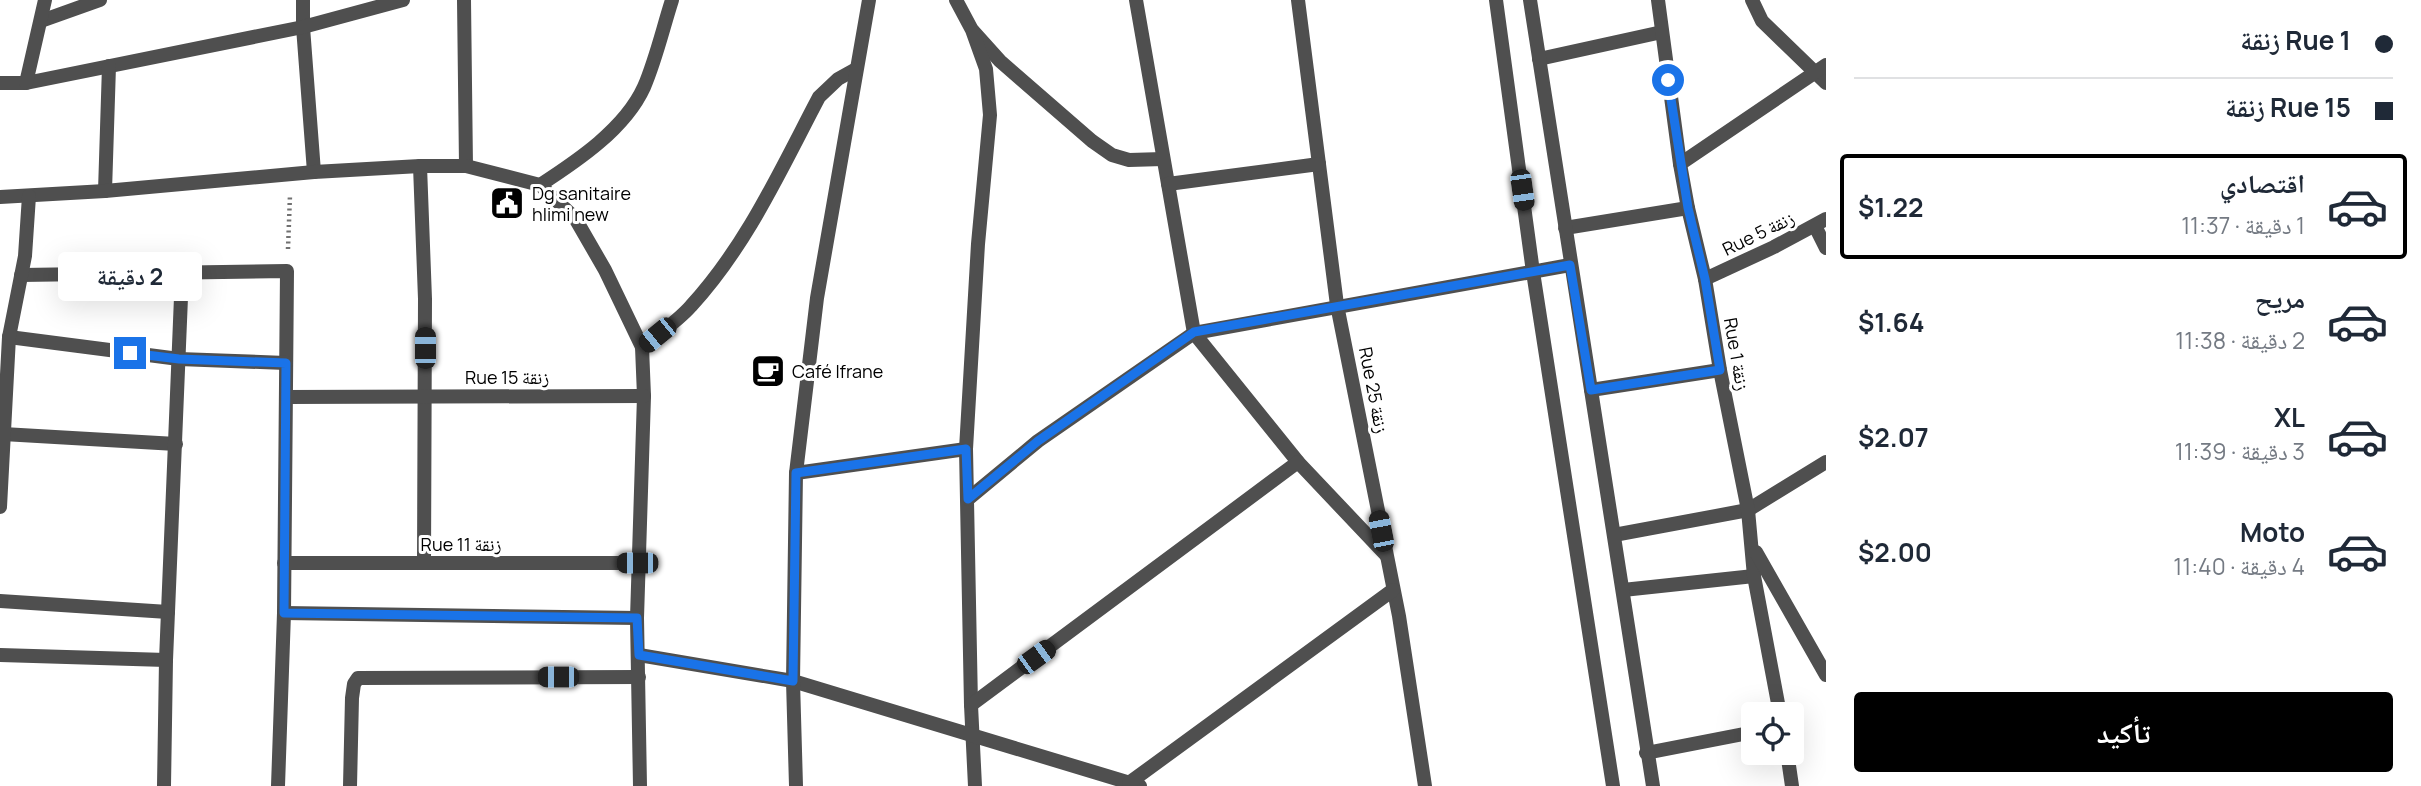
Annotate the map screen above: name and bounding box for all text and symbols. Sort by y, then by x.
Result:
text: Rue 1 زنقة [2240,22,2351,58]
route start [1652,64,1684,96]
text: Rue 15 زنقة [2225,89,2351,125]
text: اقتصادي [2220,165,2305,201]
car [1509,168,1536,212]
icon: car [2326,175,2389,238]
place label: Dg sanitaire hlimi new [532,181,631,226]
public building icon: Dg sanitaire hlimi new [488,184,526,222]
text: $1.22 [1858,189,1924,225]
street label: Rue 5 زنقة [1718,205,1798,261]
text: 1 دقيقة · 11:37 [2181,209,2305,241]
callout: 2 دقيقة [58,252,202,300]
text: 2 دقيقة [97,260,163,292]
text: مريح [2255,280,2305,316]
icon: car [2326,290,2389,353]
text: $1.64 [1858,304,1925,340]
car [635,314,680,356]
street label: Rue 1 زنقة [1719,316,1755,392]
text: 2 دقيقة · 11:38 [2175,324,2305,356]
car [415,327,436,369]
route end [114,337,146,369]
street label: Rue 25 زنقة [1354,345,1394,435]
cafe icon: Café Ifrane [749,352,787,390]
place label: Café Ifrane [792,359,883,383]
street label: Rue 15 زنقة [465,365,549,389]
text: XL [2274,399,2305,435]
icon: car [2326,405,2389,468]
text: $2.07 [1858,419,1929,455]
text: 3 دقيقة · 11:39 [2175,435,2305,467]
car [1367,508,1396,554]
text: Moto [2240,514,2305,550]
icon: car [2326,520,2389,583]
street label: Rue 11 زنقة [421,532,501,556]
text: $2.00 [1858,534,1932,570]
text: 4 دقيقة · 11:40 [2173,550,2305,582]
car [617,553,659,574]
car [1013,636,1060,678]
car [538,667,580,688]
button: تأكيد [1854,692,2393,772]
map controls [1741,702,1804,765]
button: locate [1741,702,1804,765]

